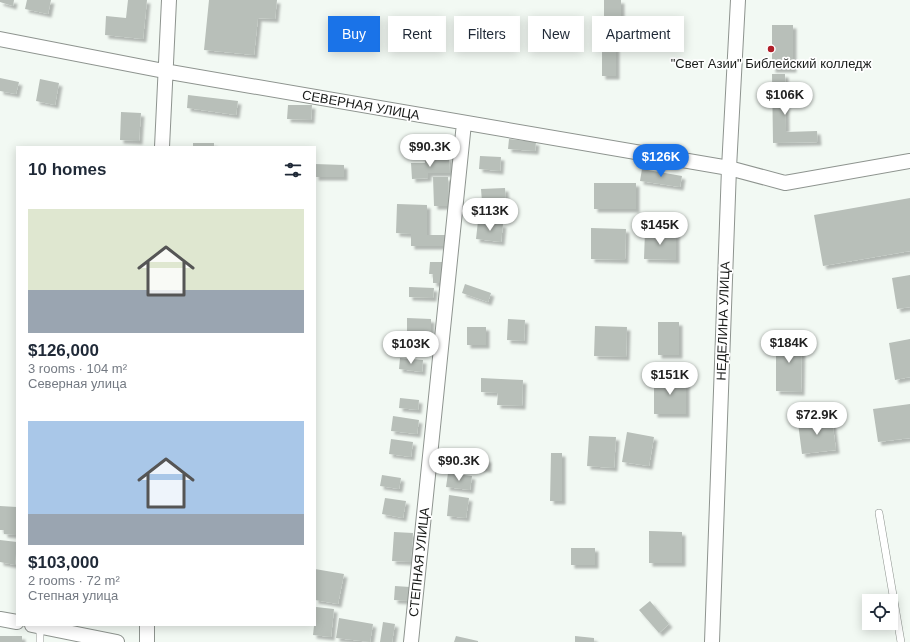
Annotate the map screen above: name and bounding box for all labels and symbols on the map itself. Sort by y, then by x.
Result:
marker: "Свет Азии" Библейский колледж [766,44,776,54]
place label: "Свет Азии" Библейский колледж [671,56,872,71]
pin: $106K [757,82,813,116]
street label: СЕВЕРНАЯ УЛИЦА [301,87,421,123]
pin: $90.3K [397,134,463,168]
pin: $126K [633,144,689,178]
pin: $113K [462,198,518,232]
pin: $145K [632,212,688,246]
street label: НЕДЕЛИНА УЛИЦА [713,261,733,381]
pin: $184K [761,330,817,364]
pin: $103K [383,331,439,365]
pin: $151K [642,362,698,396]
pin: $72.9K [784,402,850,436]
pin: $90.3K [426,448,492,482]
street label: СТЕПНАЯ УЛИЦА [406,506,432,617]

